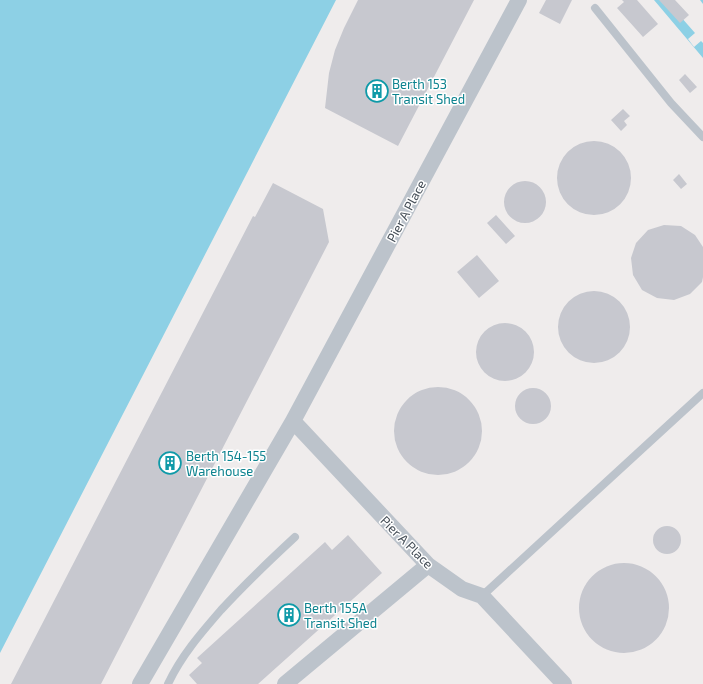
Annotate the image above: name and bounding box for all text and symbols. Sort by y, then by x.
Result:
place label: Berth 153 Transit Shed [392,76,465,107]
building icon: Berth 153 Transit Shed [364,78,390,104]
street label: Pier A Place [383,177,429,245]
place label: Berth 154-155 Warehouse [186,448,266,479]
building icon: Berth 154-155 Warehouse [157,450,183,476]
street label: Pier A Place [377,512,437,572]
place label: Berth 155A Transit Shed [304,600,377,631]
building icon: Berth 155A Transit Shed [276,602,302,628]

